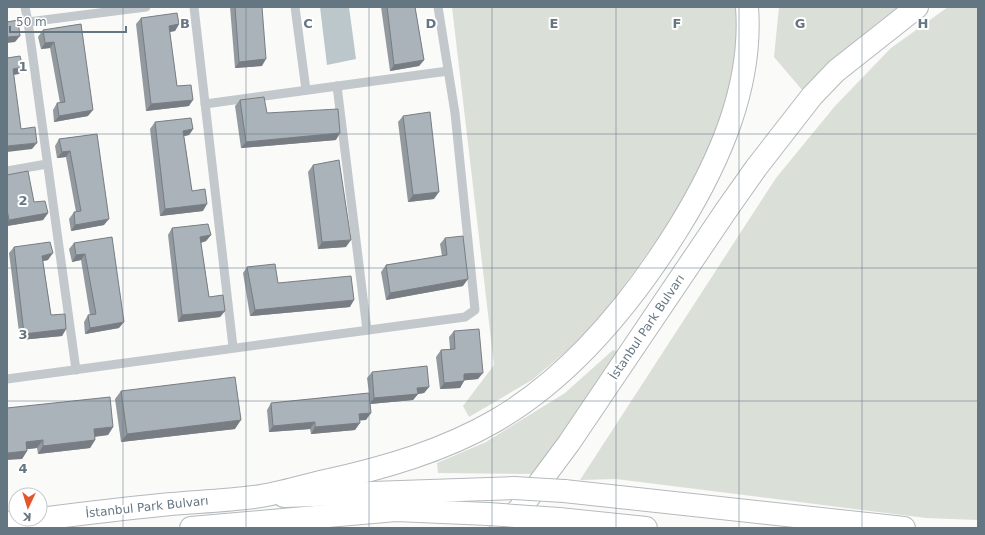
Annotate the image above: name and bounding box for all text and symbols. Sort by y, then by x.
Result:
scale bar [10,8,126,34]
text: 50 m [16,15,47,29]
text: B [180,16,190,31]
text: C [303,16,313,31]
text: D [426,16,437,31]
text: E [550,16,558,31]
text: F [673,16,681,31]
text: G [795,16,805,31]
text: H [918,16,928,31]
text: 1 [18,59,28,74]
text: 2 [18,193,28,208]
street label: İstanbul Park Bulvarı [606,271,687,382]
text: 3 [18,327,28,342]
text: 4 [18,461,28,476]
north arrow [8,487,48,527]
street label: İstanbul Park Bulvarı [85,493,209,520]
text: K [22,510,32,523]

